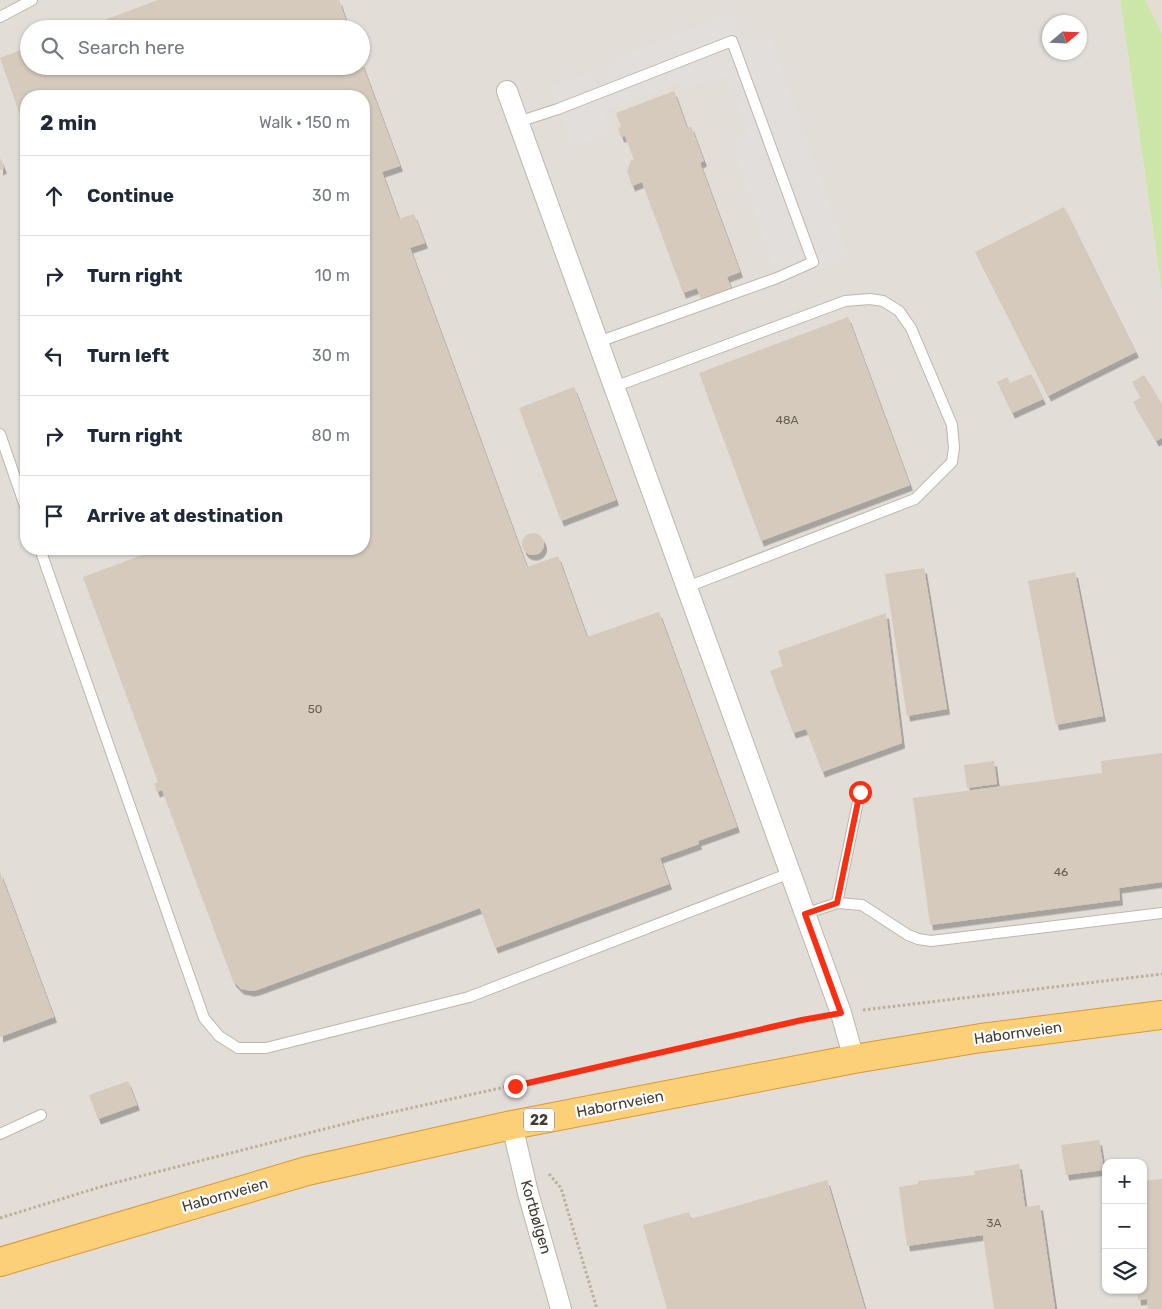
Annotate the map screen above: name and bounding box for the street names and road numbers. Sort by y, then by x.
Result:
street label: Habornveien [973,1018,1063,1048]
street label: Habornveien [575,1087,665,1121]
road number: 22 [524,1108,554,1132]
street label: Habornveien [180,1174,270,1216]
street label: Kortbølgen [517,1178,555,1256]

